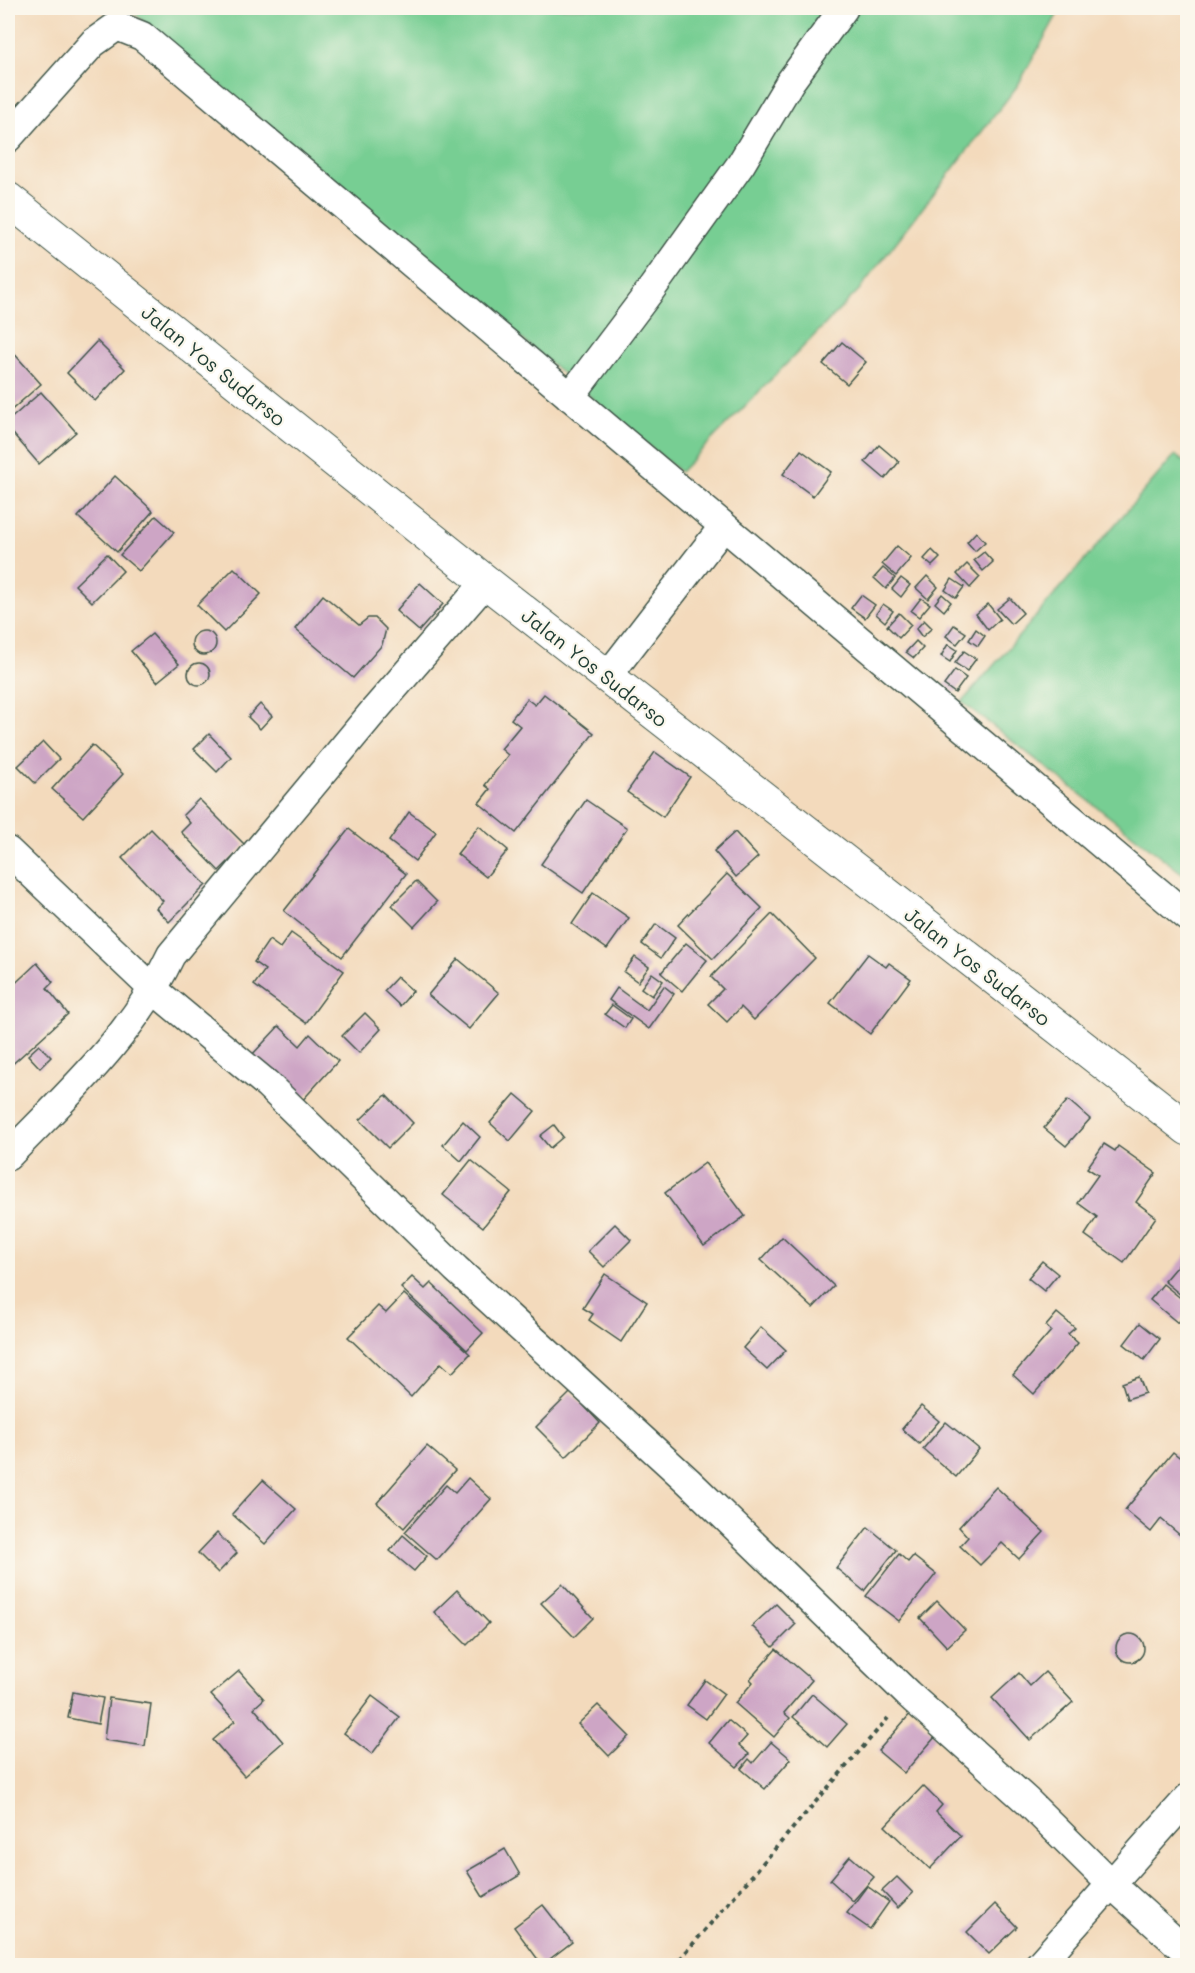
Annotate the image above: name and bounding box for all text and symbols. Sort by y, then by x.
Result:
street label: Jalan Yos Sudarso [136,299,292,431]
street label: Jalan Yos Sudarso [517,602,673,732]
street label: Jalan Yos Sudarso [900,901,1056,1031]

